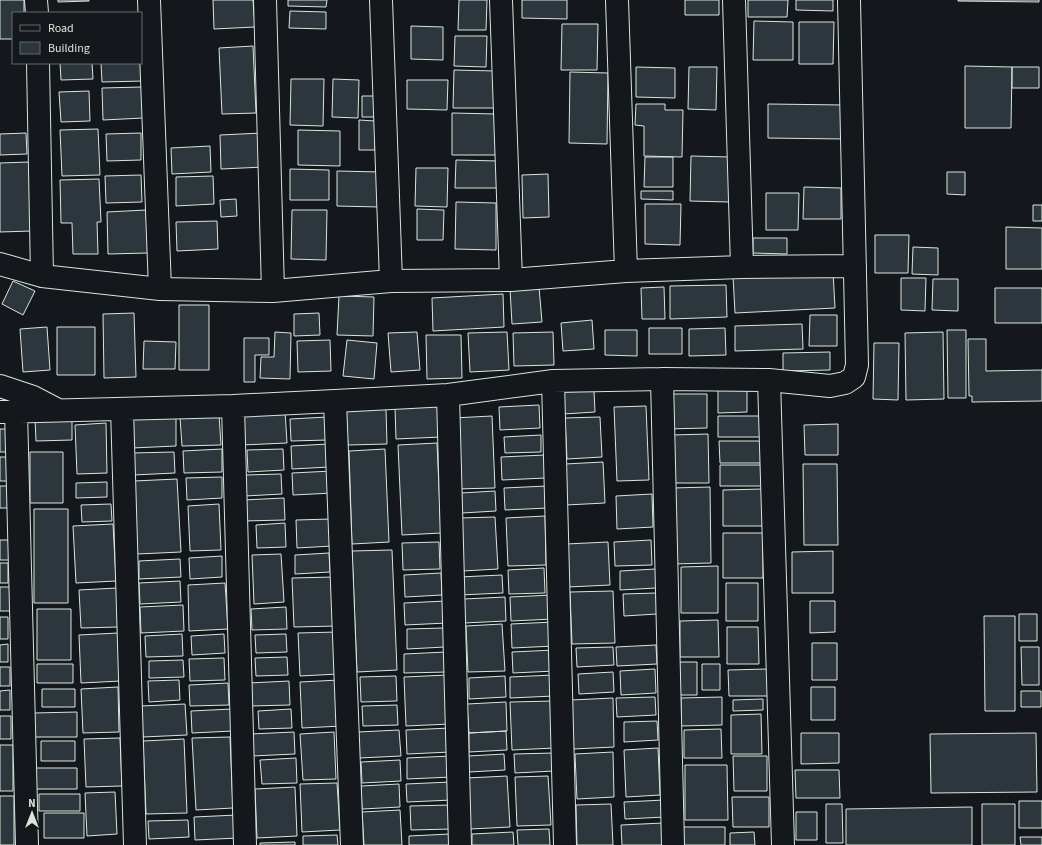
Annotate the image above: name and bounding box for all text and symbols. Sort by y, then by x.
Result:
legend [12,12,142,64]
text: Road [48,20,74,37]
text: Building [48,40,90,57]
north arrow [12,793,52,833]
text: N [28,796,36,811]

